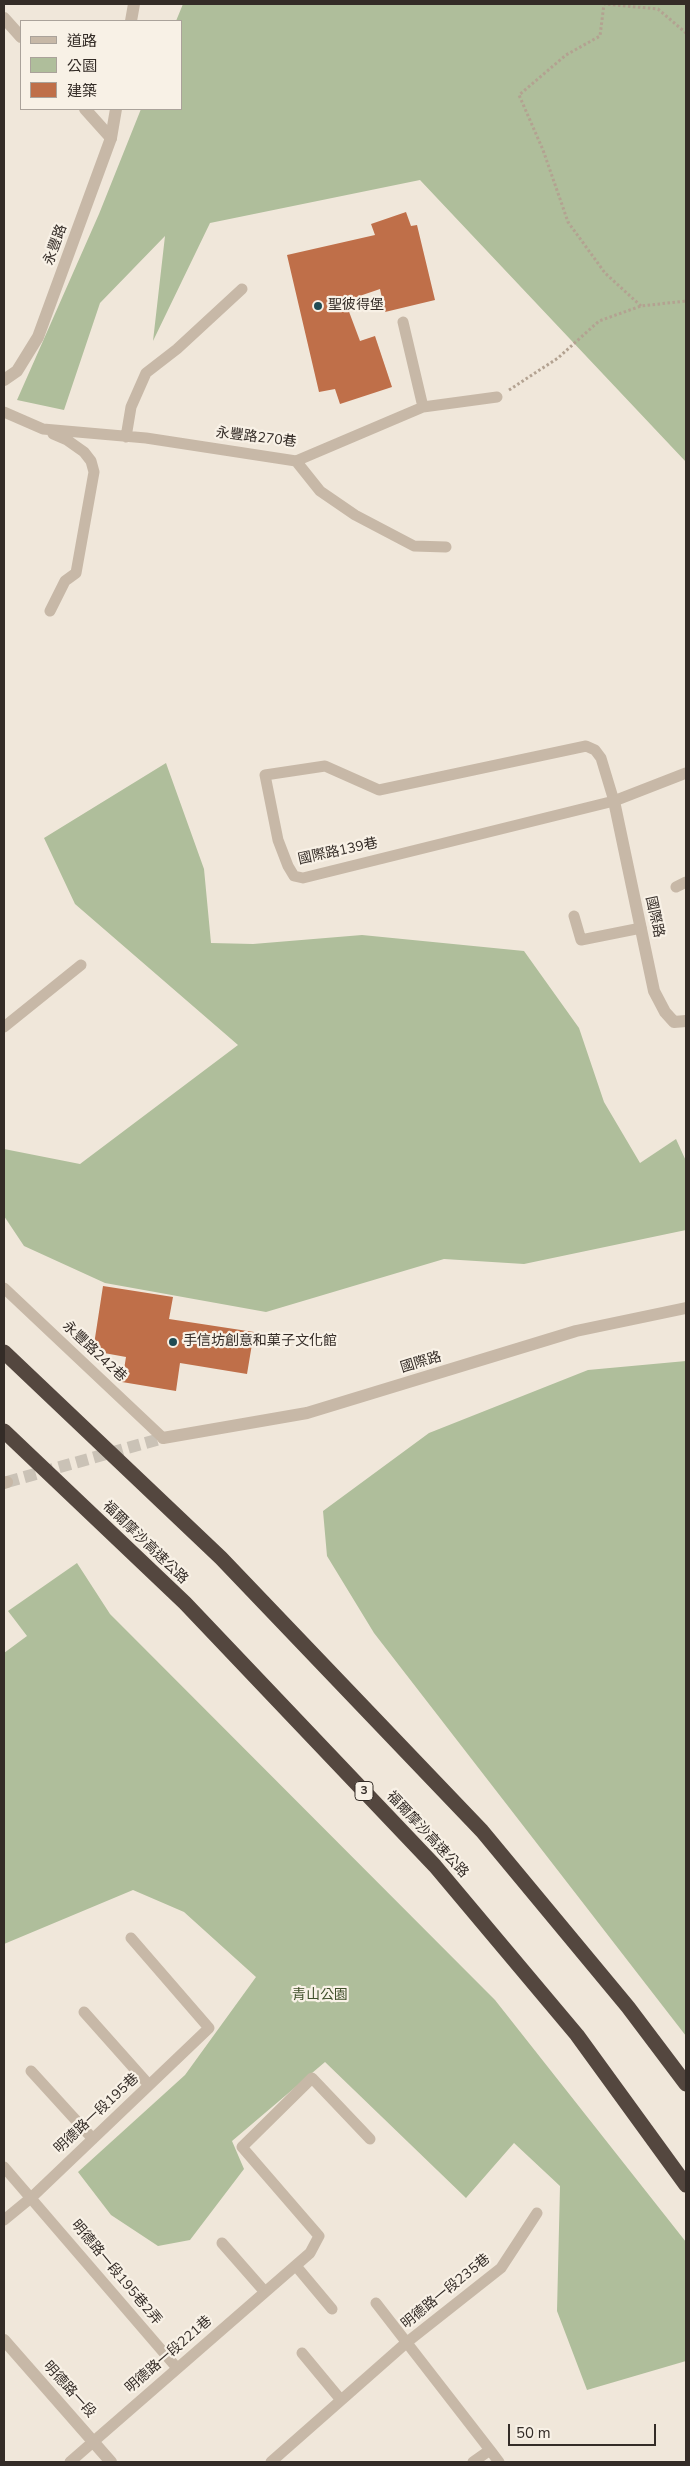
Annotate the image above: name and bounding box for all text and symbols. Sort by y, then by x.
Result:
legend [20,20,182,110]
text: 道路 [67,31,97,51]
text: 公園 [67,56,97,76]
text: 建築 [67,81,97,101]
street label: 永豐路 [41,222,71,268]
place label: 聖彼得堡 [328,298,384,314]
marker: 聖彼得堡 [312,300,324,312]
street label: 永豐路270巷 [215,425,297,451]
street label: 國際路139巷 [297,835,379,869]
street label: 國際路 [641,895,667,939]
street label: 永豐路242巷 [59,1318,129,1386]
place label: 手信坊創意和菓子文化館 [183,1334,337,1350]
marker: 手信坊創意和菓子文化館 [167,1336,179,1348]
street label: 國際路 [398,1349,444,1377]
street label: 福爾摩沙高速公路 [99,1498,191,1588]
road number: 3 [355,1782,373,1800]
street label: 福爾摩沙高速公路 [383,1788,471,1882]
park label: 青山公園 [292,1988,348,2004]
street label: 明德路一段195巷 [51,2071,143,2157]
street label: 明德路一段195巷2弄 [67,2217,165,2329]
street label: 明德路一段235巷 [398,2251,494,2333]
street label: 明德路一段221巷 [122,2313,216,2397]
street label: 明德路一段 [39,2358,99,2422]
scale bar [510,2414,658,2446]
text: 50 m [516,2423,551,2443]

